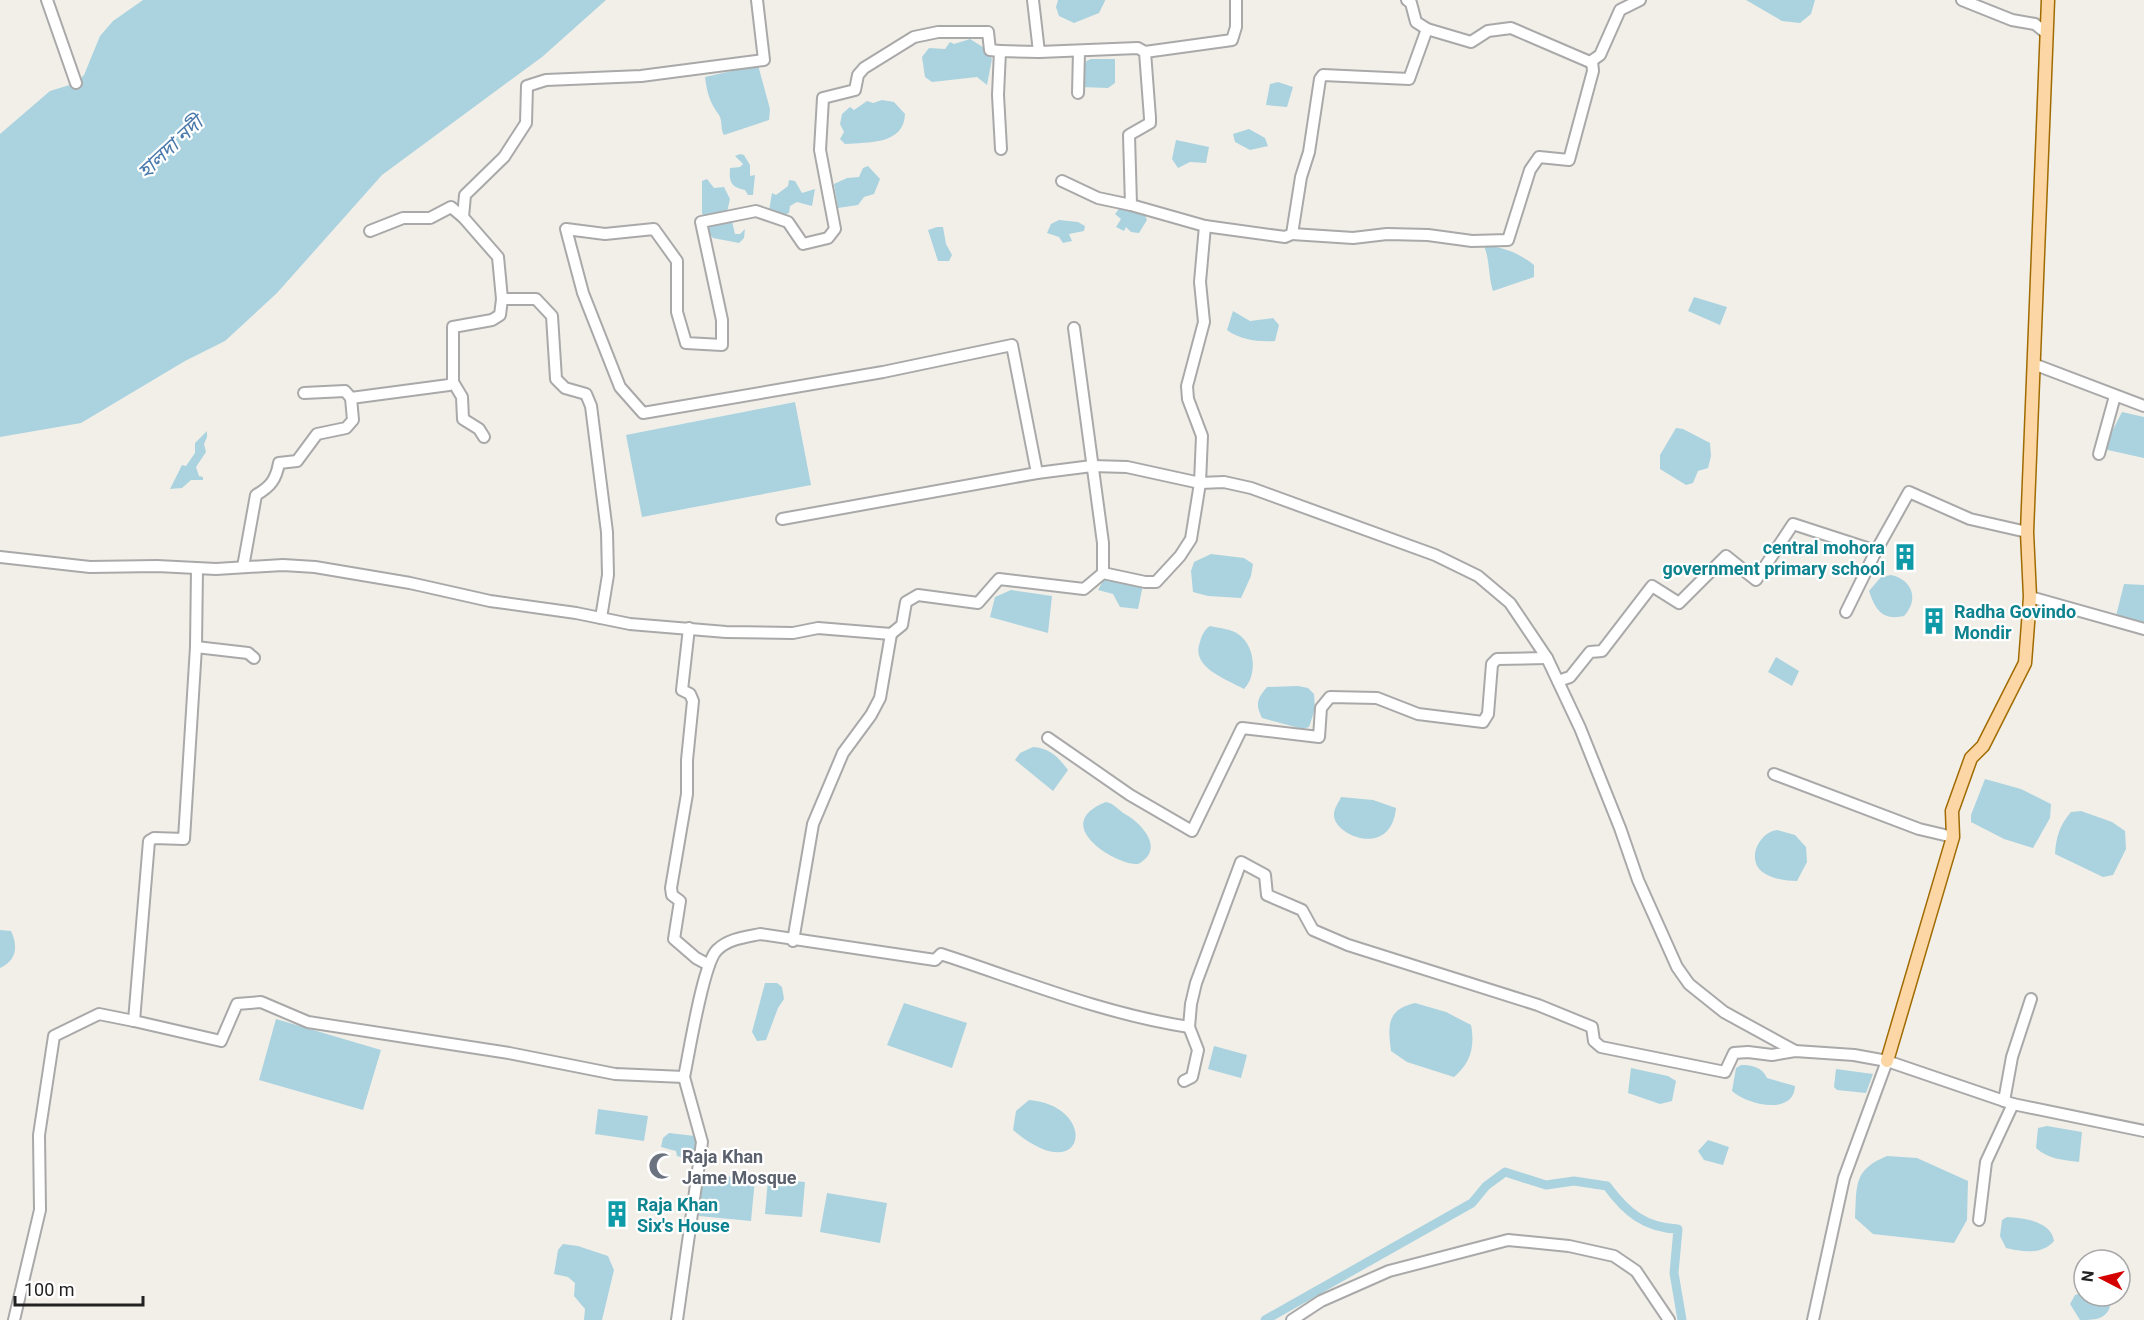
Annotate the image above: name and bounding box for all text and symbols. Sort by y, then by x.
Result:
water label: হালদা নদী [132,108,210,183]
place label: central mohora government primary school [1663,537,1885,579]
building icon: central mohora government primary school [1890,542,1920,572]
place label: Radha Govindo Mondir [1954,601,2076,643]
building icon: Radha Govindo Mondir [1919,606,1949,636]
place label: Raja Khan Jame Mosque [682,1146,797,1188]
mosque icon: Raja Khan Jame Mosque [647,1151,677,1181]
place label: Raja Khan Six's House [637,1194,730,1236]
building icon: Raja Khan Six's House [602,1199,632,1229]
north arrow [2072,1248,2132,1308]
scale bar [15,1269,142,1307]
text: N [2077,1269,2098,1283]
text: 100 m [24,1279,75,1300]

